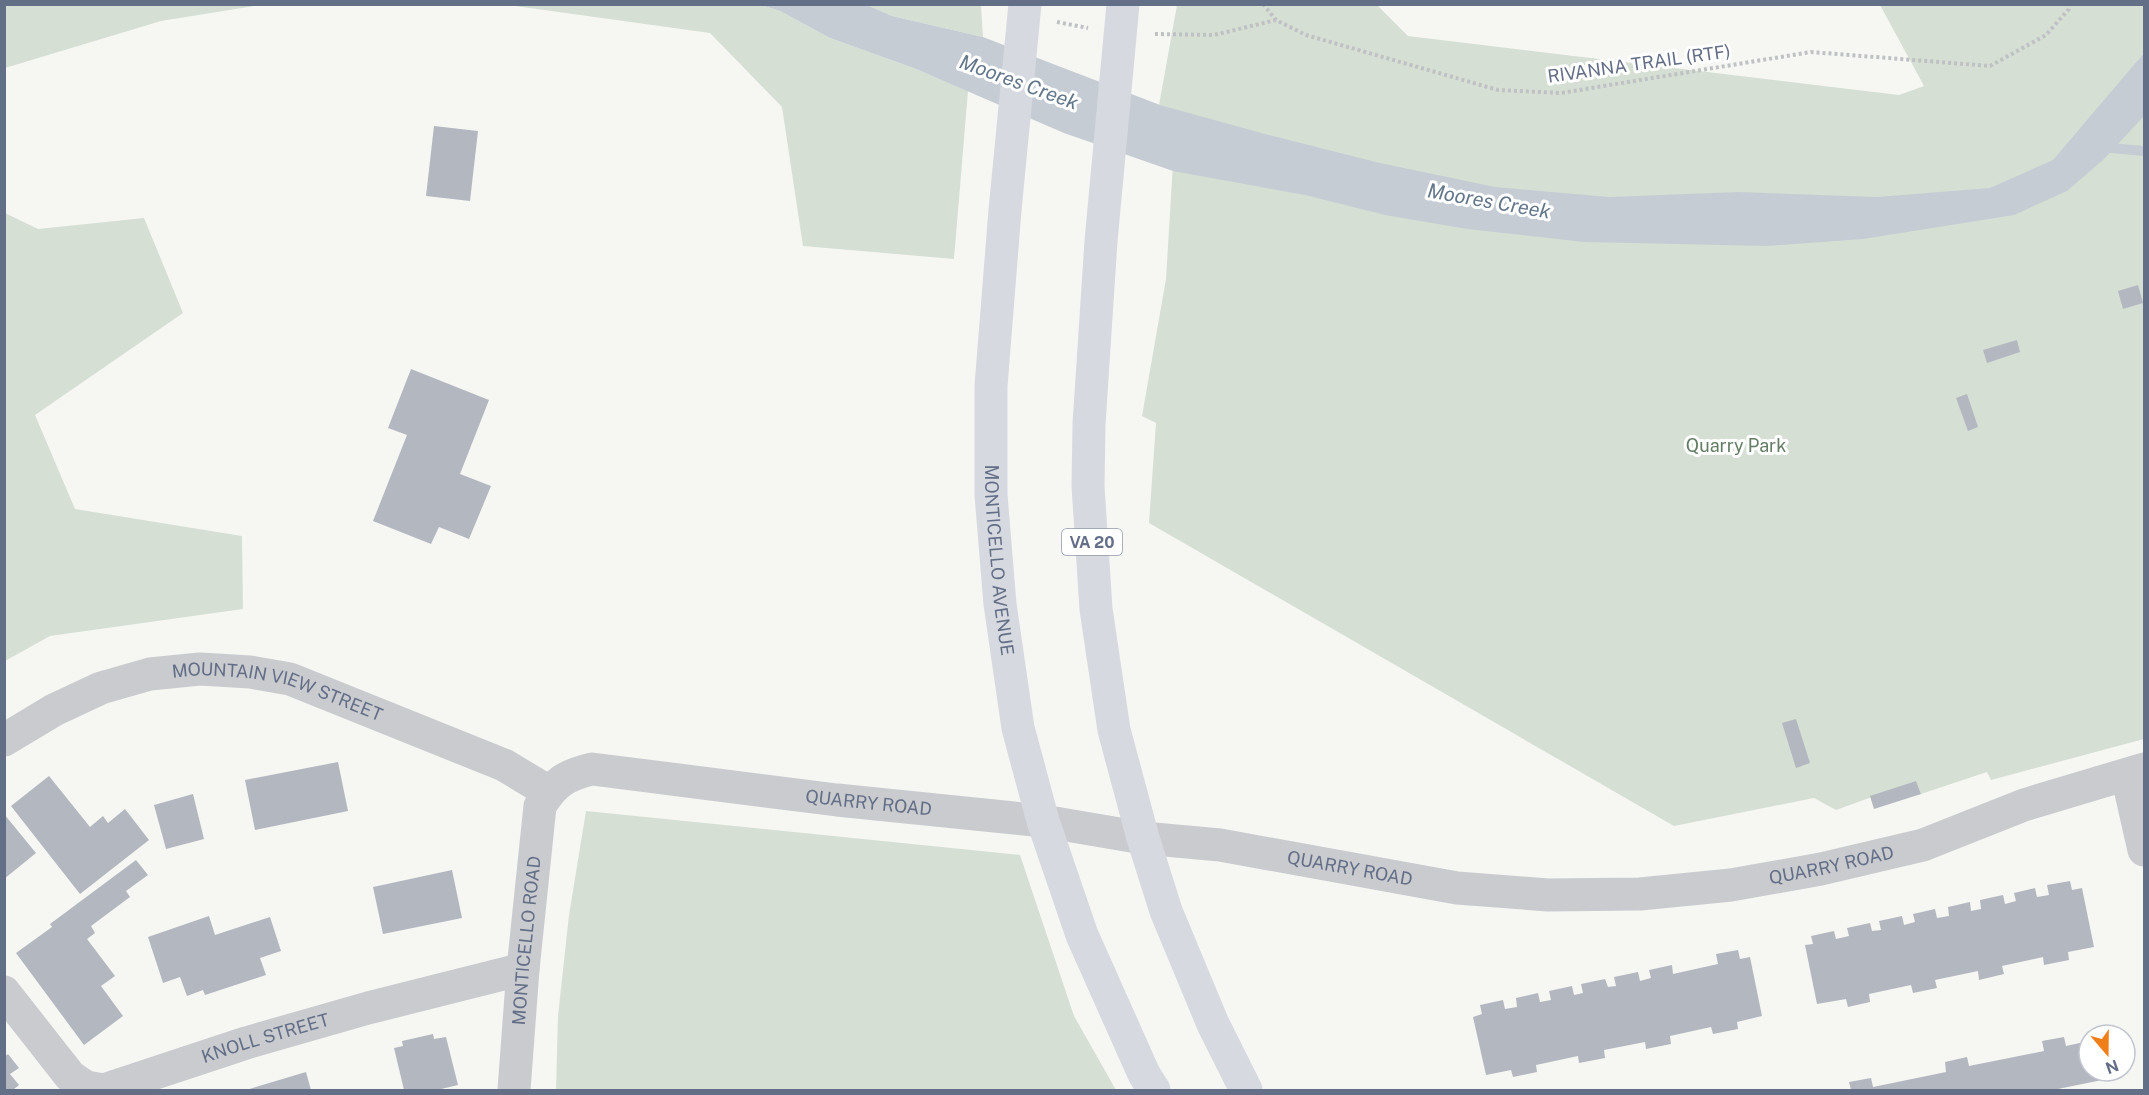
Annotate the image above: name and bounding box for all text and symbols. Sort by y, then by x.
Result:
street label: RIVANNA TRAIL (RTF) [1546,40,1732,87]
water label: Moores Creek [956,49,1082,115]
water label: Moores Creek [1426,178,1553,224]
park label: Quarry Park [1686,435,1786,456]
street label: MONTICELLO AVENUE [981,465,1018,657]
road number: VA 20 [1062,529,1122,555]
street label: MOUNTAIN VIEW STREET [171,658,386,725]
street label: QUARRY ROAD [804,785,933,820]
street label: QUARRY ROAD [1767,841,1896,888]
street label: QUARRY ROAD [1285,846,1414,890]
street label: MONTICELLO ROAD [508,855,545,1026]
street label: KNOLL STREET [199,1009,332,1067]
north arrow [2077,1023,2137,1083]
text: N [2103,1056,2121,1078]

